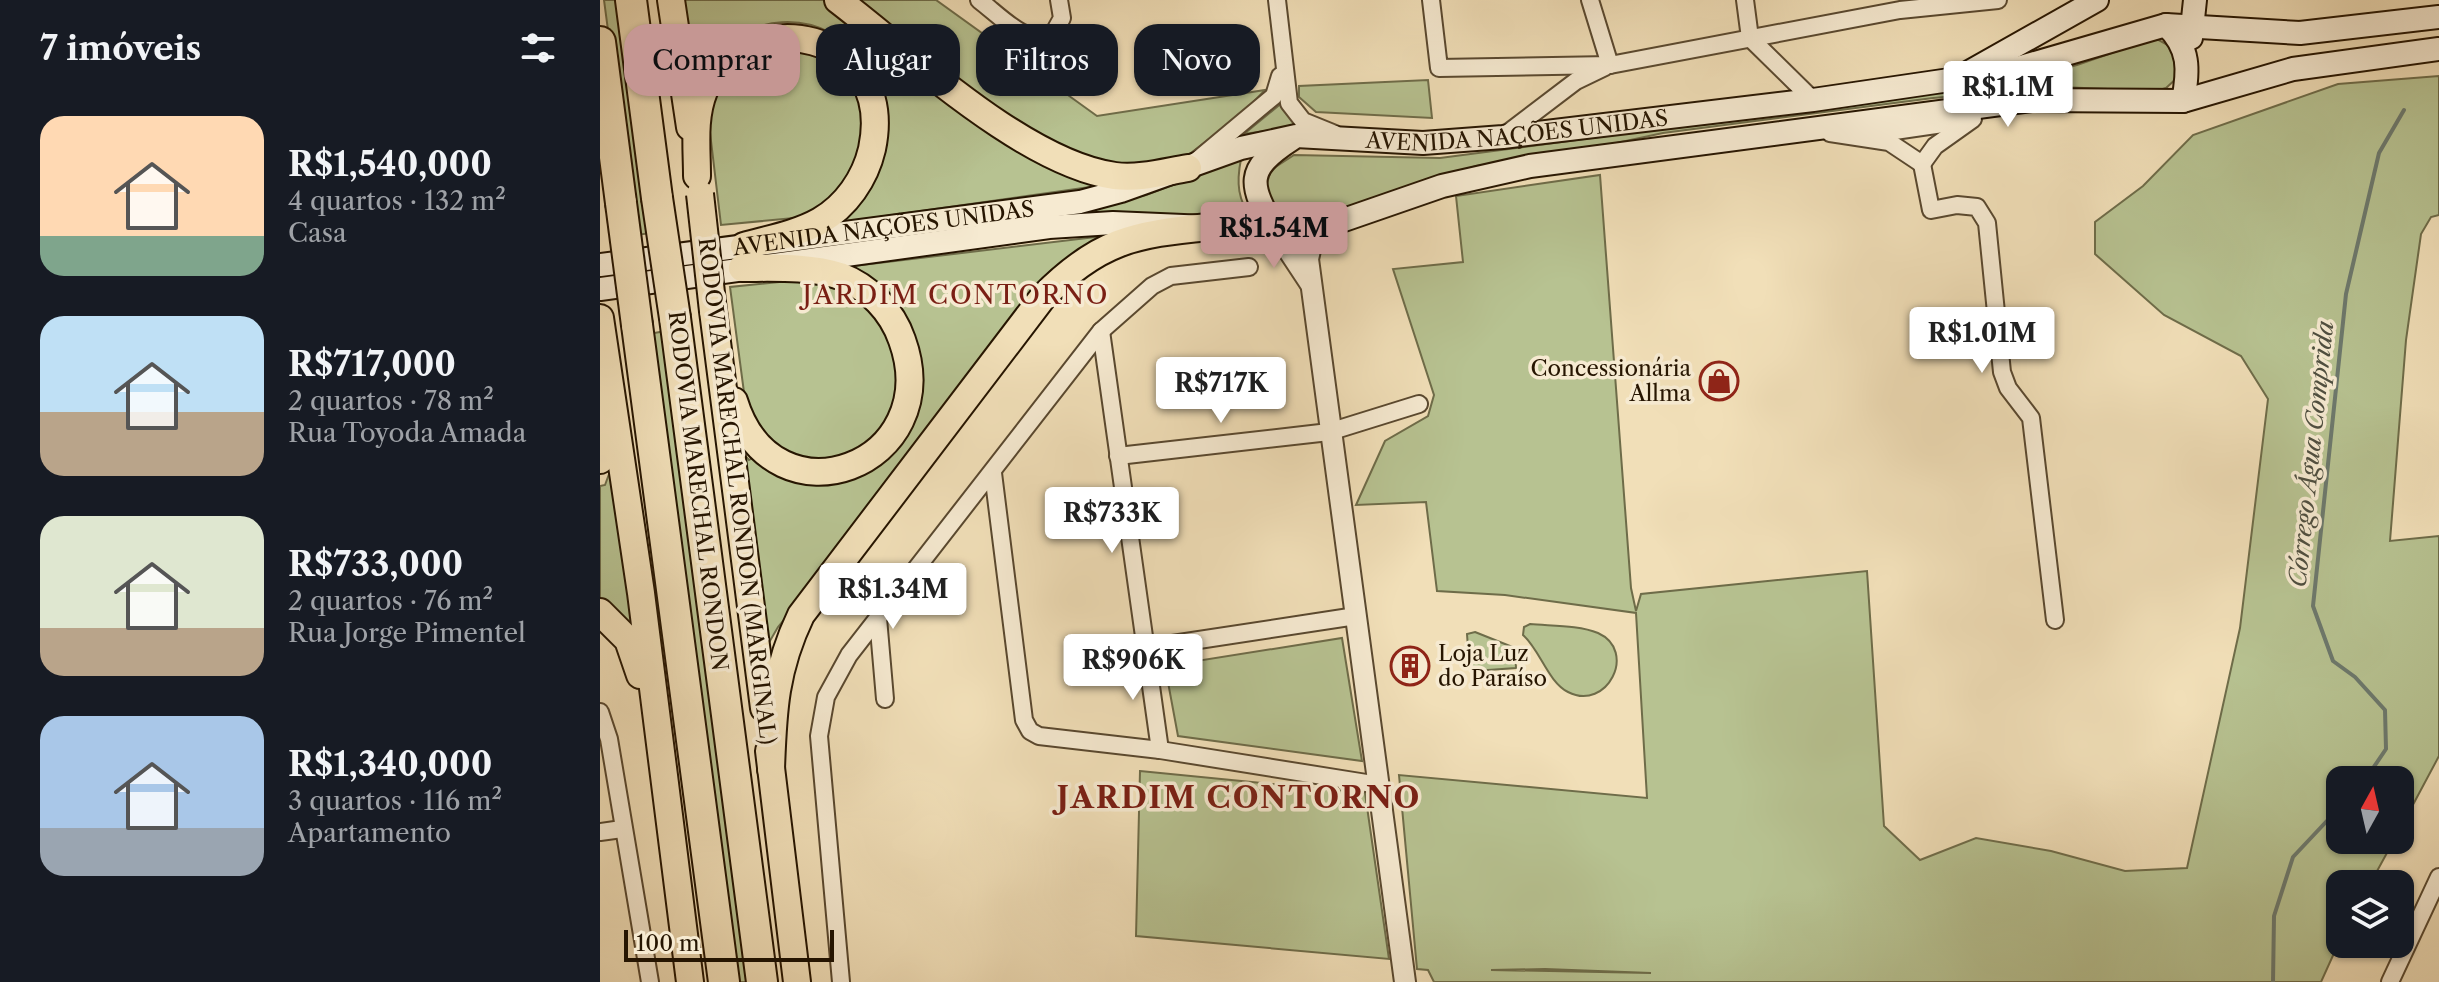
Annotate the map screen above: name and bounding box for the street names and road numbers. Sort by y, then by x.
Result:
street label: AVENIDA NAÇÕES UNIDAS [1364,104,1669,157]
street label: AVENIDA NAÇÕES UNIDAS [730,195,1036,261]
street label: RODOVIA MARECHAL RONDON (MARGINAL) [692,236,782,746]
street label: RODOVIA MARECHAL RONDON [663,309,733,673]

